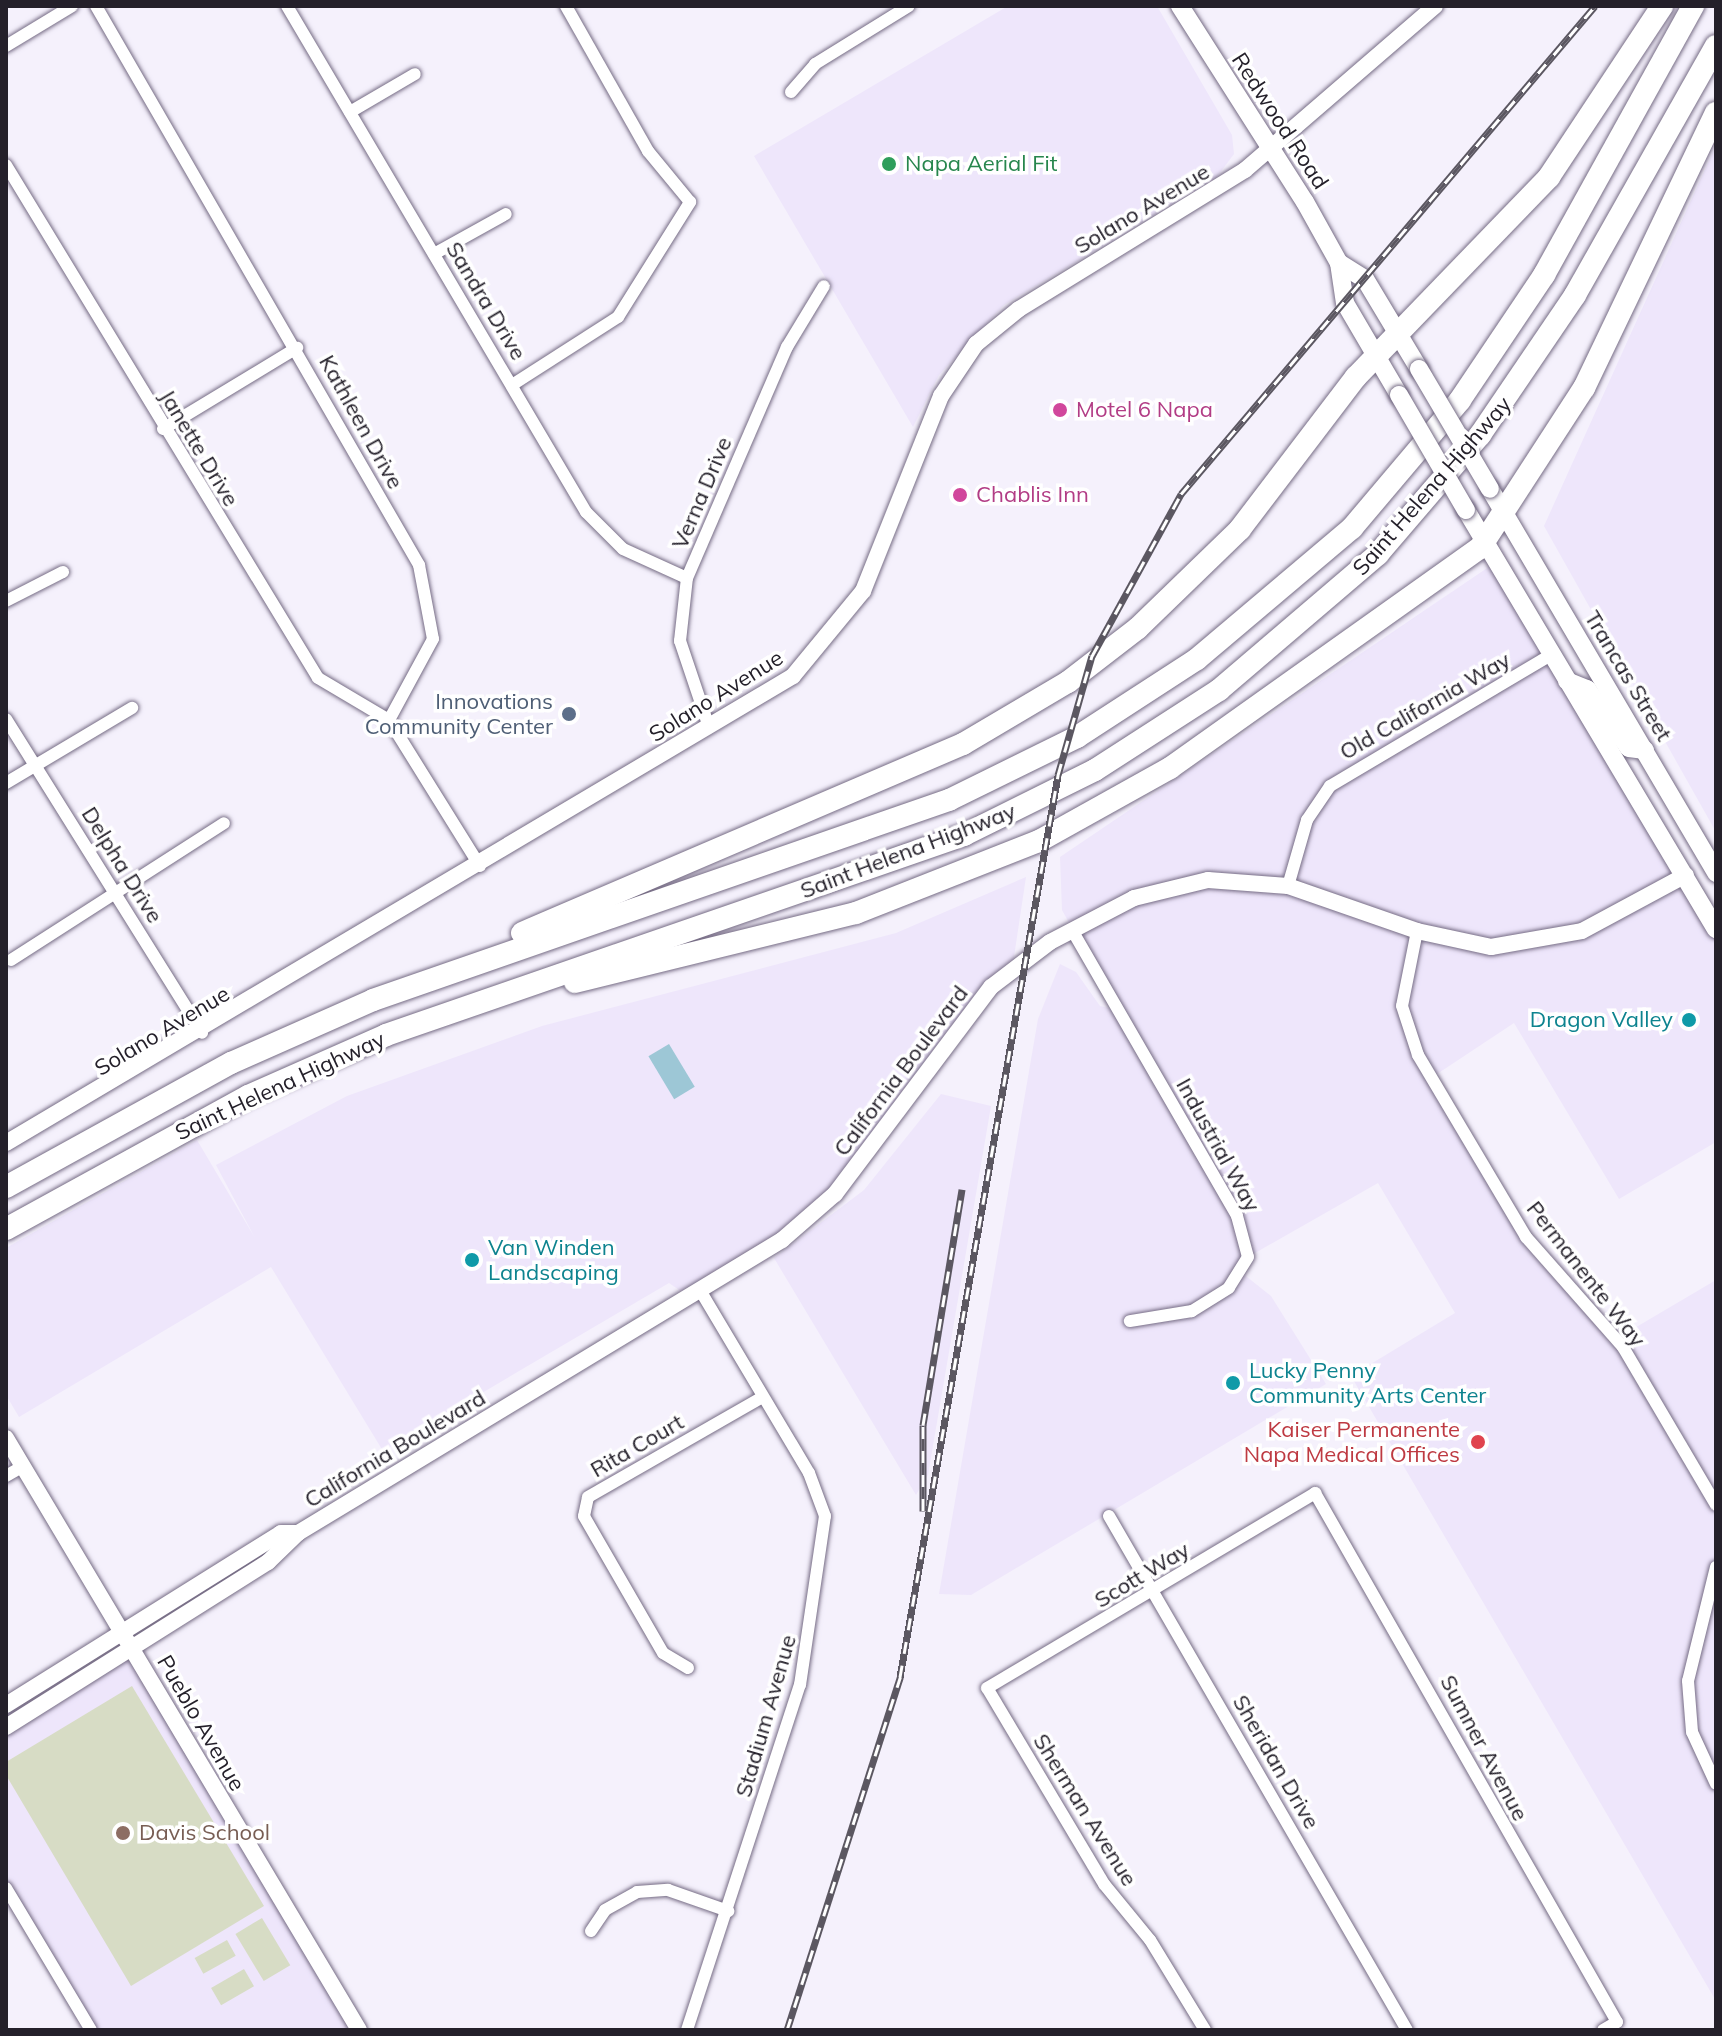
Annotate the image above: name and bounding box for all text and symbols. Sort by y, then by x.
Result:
street label: Redwood Road [1226,48,1334,194]
place label: Napa Aerial Fit [905,151,1058,177]
marker: Napa Aerial Fit [880,155,898,173]
street label: Solano Avenue [1070,158,1214,260]
street label: Sandra Drive [440,237,532,365]
street label: Kathleen Drive [313,351,409,493]
street label: Janette Drive [154,385,244,511]
street label: Saint Helena Highway [1347,391,1517,581]
place label: Motel 6 Napa [1076,397,1213,423]
marker: Motel 6 Napa [1051,401,1069,419]
street label: Verna Drive [667,433,737,553]
place label: Chablis Inn [976,482,1089,508]
marker: Chablis Inn [951,486,969,504]
street label: Trancas Street [1579,606,1677,746]
street label: Solano Avenue [644,644,788,748]
street label: Old California Way [1335,647,1515,765]
place label: Innovations Community Center [365,688,553,740]
marker: Innovations Community Center [560,705,578,723]
street label: Saint Helena Highway [797,798,1019,904]
street label: Delpha Drive [76,802,168,928]
street label: Solano Avenue [90,980,234,1082]
street label: California Boulevard [828,981,974,1161]
place label: Dragon Valley [1530,1007,1673,1033]
marker: Dragon Valley [1680,1011,1698,1029]
street label: Saint Helena Highway [171,1026,389,1146]
street label: Industrial Way [1170,1074,1266,1216]
street label: Permanente Way [1521,1196,1651,1352]
place label: Van Winden Landscaping [488,1234,619,1286]
marker: Van Winden Landscaping [463,1251,481,1269]
place label: Lucky Penny Community Arts Center [1249,1357,1486,1408]
marker: Lucky Penny Community Arts Center [1224,1374,1242,1392]
street label: California Boulevard [300,1385,490,1513]
street label: Rita Court [586,1409,688,1483]
place label: Kaiser Permanente Napa Medical Offices [1244,1416,1460,1468]
marker: Kaiser Permanente Napa Medical Offices [1467,1431,1489,1453]
street label: Scott Way [1090,1536,1194,1614]
street label: Stadium Avenue [730,1632,802,1800]
street label: Pueblo Avenue [152,1650,250,1796]
street label: Sumner Avenue [1435,1671,1533,1825]
street label: Sheridan Drive [1227,1690,1325,1834]
street label: Sherman Avenue [1028,1729,1142,1891]
place label: Davis School [139,1820,270,1846]
marker: Davis School [114,1824,132,1842]

